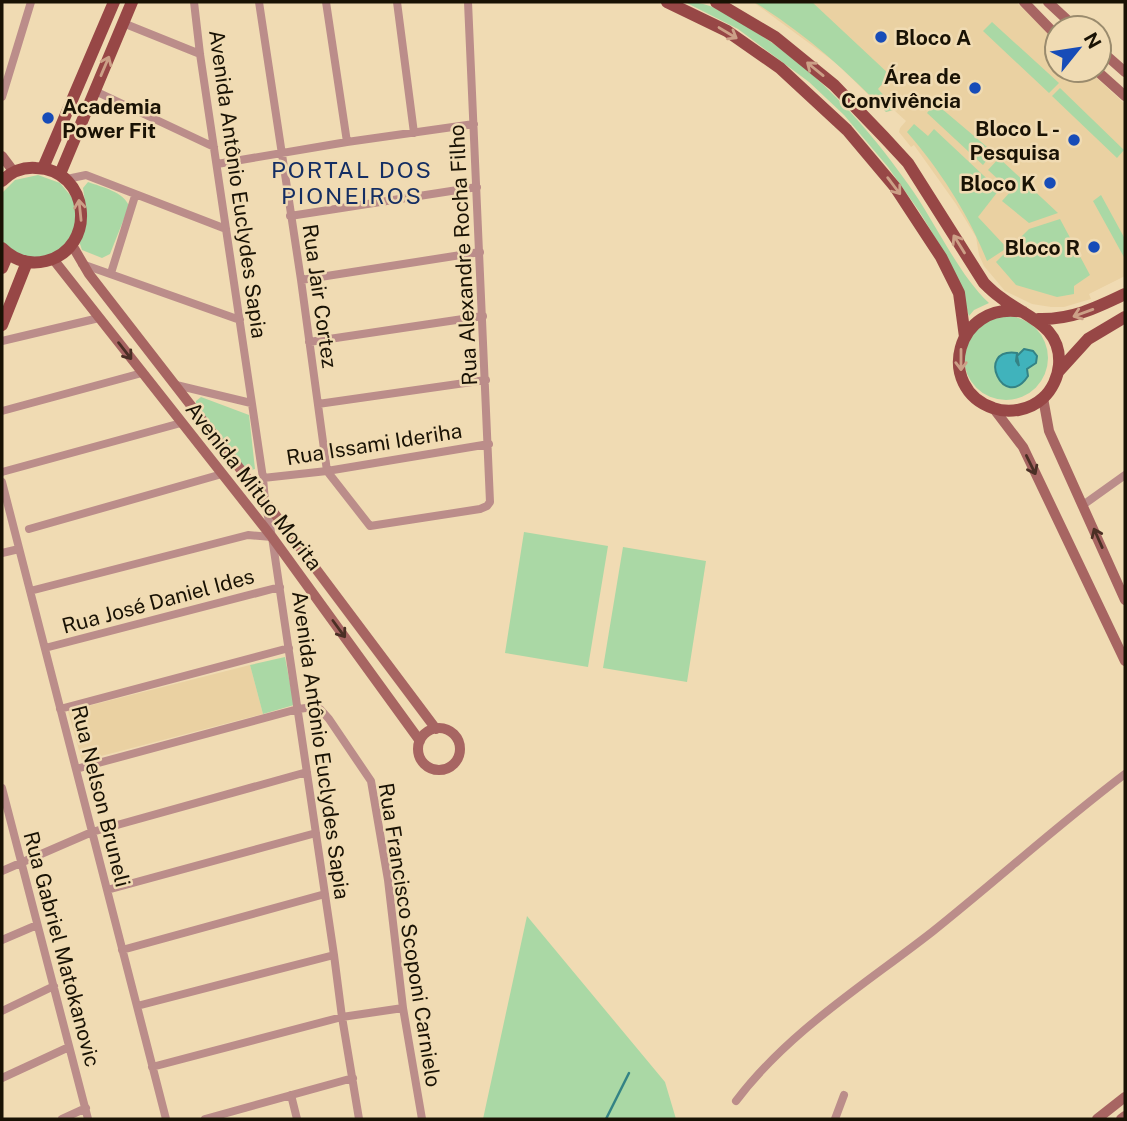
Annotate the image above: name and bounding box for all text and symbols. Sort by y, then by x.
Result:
north arrow [1043,14,1113,84]
place label: Bloco A [895,25,971,50]
one-way arrow [718,26,738,40]
street label: Avenida Antônio Euclydes Sapia [204,28,272,340]
marker: Bloco A [873,29,889,45]
text: N [1079,29,1106,52]
one-way arrow [100,56,113,77]
one-way arrow [807,62,825,77]
place label: Área de Convivência [841,64,961,113]
marker: Área de Convivência [967,80,983,96]
place label: Academia Power Fit [62,94,161,143]
marker: Academia Power Fit [40,110,56,126]
place label: Bloco L - Pesquisa [970,116,1060,165]
street label: Rua Alexandre Rocha Filho [444,124,482,386]
marker: Bloco L - Pesquisa [1066,132,1082,148]
district label: PORTAL DOS PIONEIROS [271,156,433,209]
place label: Bloco K [960,171,1036,196]
marker: Bloco K [1042,175,1058,191]
one-way arrow [886,177,901,196]
one-way arrow [73,199,86,222]
street label: Rua Jair Cortez [298,222,342,370]
one-way arrow [952,234,966,254]
place label: Bloco R [1004,235,1080,260]
marker: Bloco R [1086,239,1102,255]
one-way arrow [1073,308,1095,320]
one-way arrow [118,342,133,360]
one-way arrow [954,348,968,371]
street label: Avenida Mituo Morita [180,397,328,575]
street label: Rua Issami Ideriha [284,418,464,470]
one-way arrow [1025,454,1039,475]
one-way arrow [1091,528,1104,549]
street label: Rua José Daniel Ides [59,563,257,639]
street label: Avenida Antônio Euclydes Sapia [287,589,355,901]
one-way arrow [331,619,346,637]
street label: Rua Nelson Bruneli [66,703,136,889]
street label: Rua Francisco Scoponi Carnielo [374,781,446,1089]
street label: Rua Gabriel Matokanovic [19,828,105,1070]

